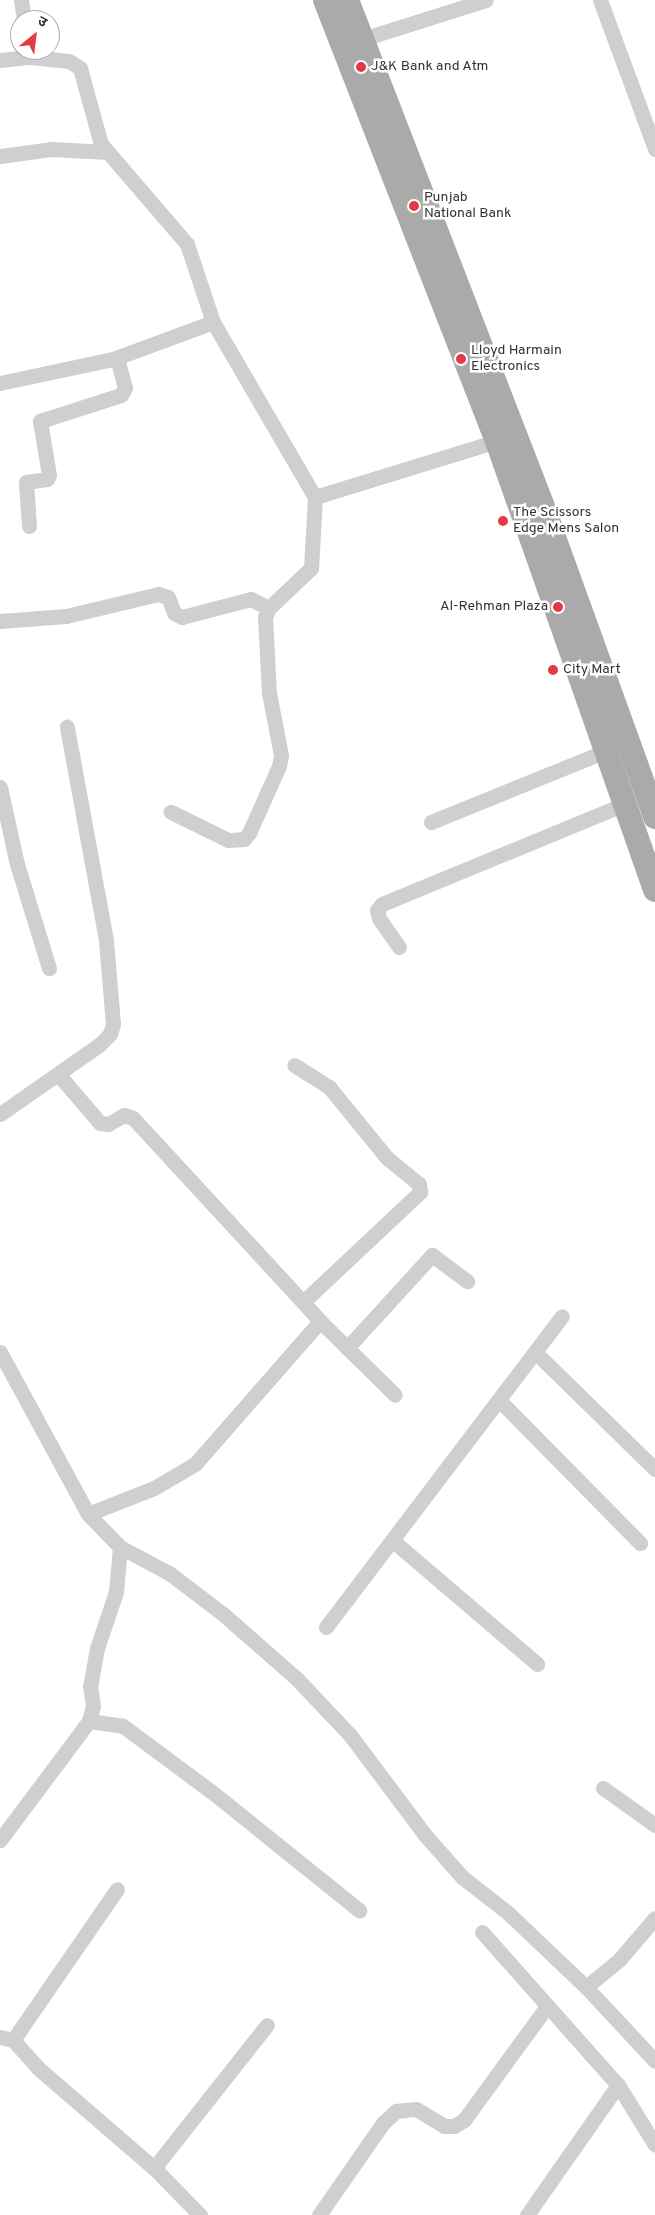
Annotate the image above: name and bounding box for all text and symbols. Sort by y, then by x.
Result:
north arrow [10,10,60,60]
text: उ [34,13,50,32]
place label: J&K Bank and Atm [371,59,489,75]
marker: J&K Bank and Atm [355,61,367,73]
place label: Punjab National Bank [424,190,511,222]
marker: Punjab National Bank [408,200,420,212]
place label: Lloyd Harmain Electronics [471,343,562,376]
marker: Lloyd Harmain Electronics [455,353,467,365]
place label: The Scissors Edge Mens Salon [513,505,619,538]
marker: The Scissors Edge Mens Salon [497,515,509,527]
place label: Al-Rehman Plaza [440,599,548,615]
marker: Al-Rehman Plaza [552,601,564,613]
place label: City Mart [563,662,621,678]
marker: City Mart [547,664,559,676]

